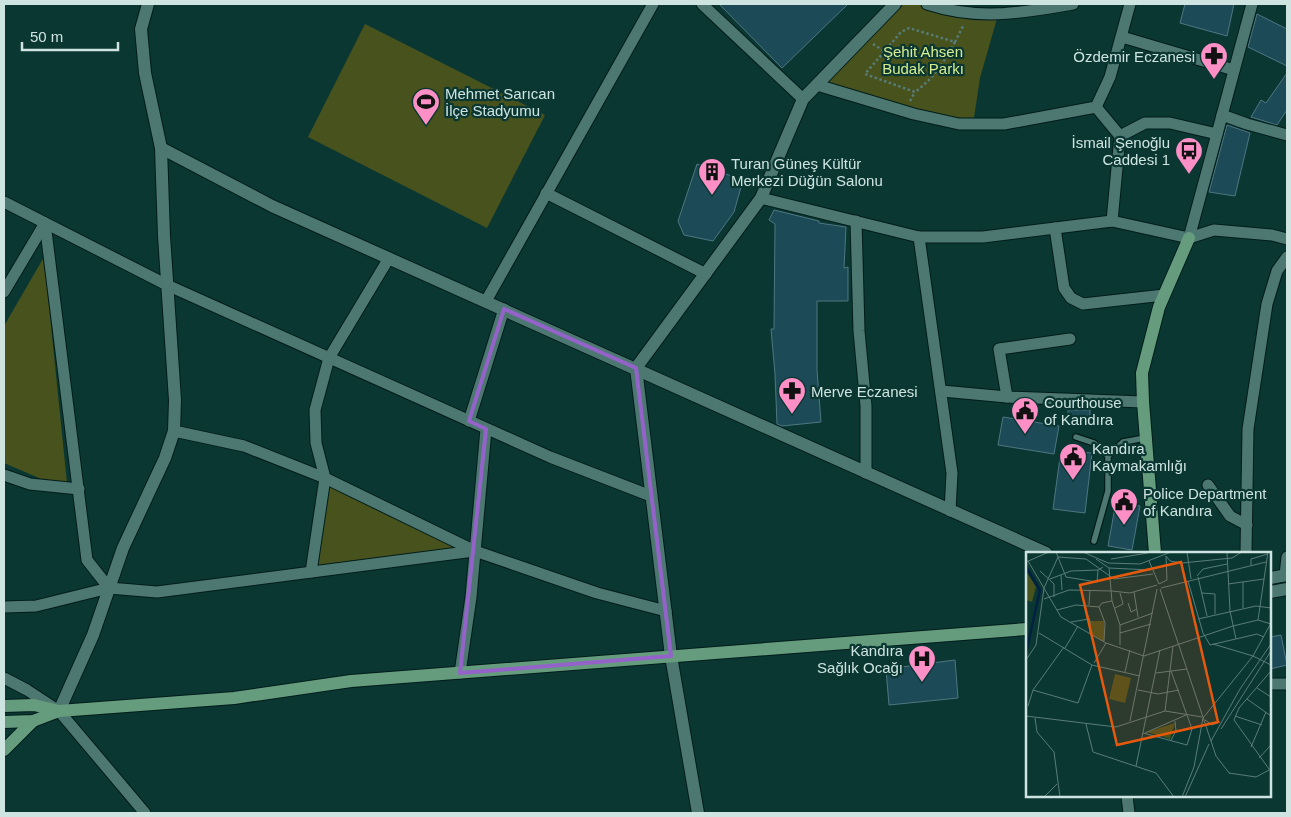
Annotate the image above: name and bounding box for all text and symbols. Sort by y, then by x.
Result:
scale bar [22,20,119,52]
text: 50 m [30,28,63,45]
pharmacy icon: Özdemir Eczanesi [1199,41,1229,80]
park label: Şehit Ahsen Budak Parkı [882,43,964,77]
place label: Özdemir Eczanesi [1073,48,1195,65]
place label: Mehmet Sarıcan İlçe Stadyumu [445,85,555,119]
sports icon: Mehmet Sarıcan İlçe Stadyumu [411,87,441,126]
place label: İsmail Şenoğlu Caddesi 1 [1072,134,1170,168]
bus stop icon: İsmail Şenoğlu Caddesi 1 [1174,136,1204,175]
place label: Turan Güneş Kültür Merkezi Düğün Salonu [731,155,883,189]
building icon: Turan Güneş Kültür Merkezi Düğün Salonu [697,157,727,196]
pharmacy icon: Merve Eczanesi [777,376,807,415]
place label: Merve Eczanesi [811,383,918,400]
place label: Courthouse of Kandıra [1044,394,1122,428]
public building icon: Courthouse of Kandıra [1010,396,1040,435]
place label: Kandıra Kaymakamlığı [1092,440,1187,474]
public building icon: Kandıra Kaymakamlığı [1058,442,1088,481]
place label: Police Department of Kandıra [1143,485,1267,519]
public building icon: Police Department of Kandıra [1109,487,1139,526]
inset map [1026,552,1271,797]
place label: Kandıra Sağlık Ocağı [817,642,904,676]
hospital icon: Kandıra Sağlık Ocağı [907,644,937,683]

